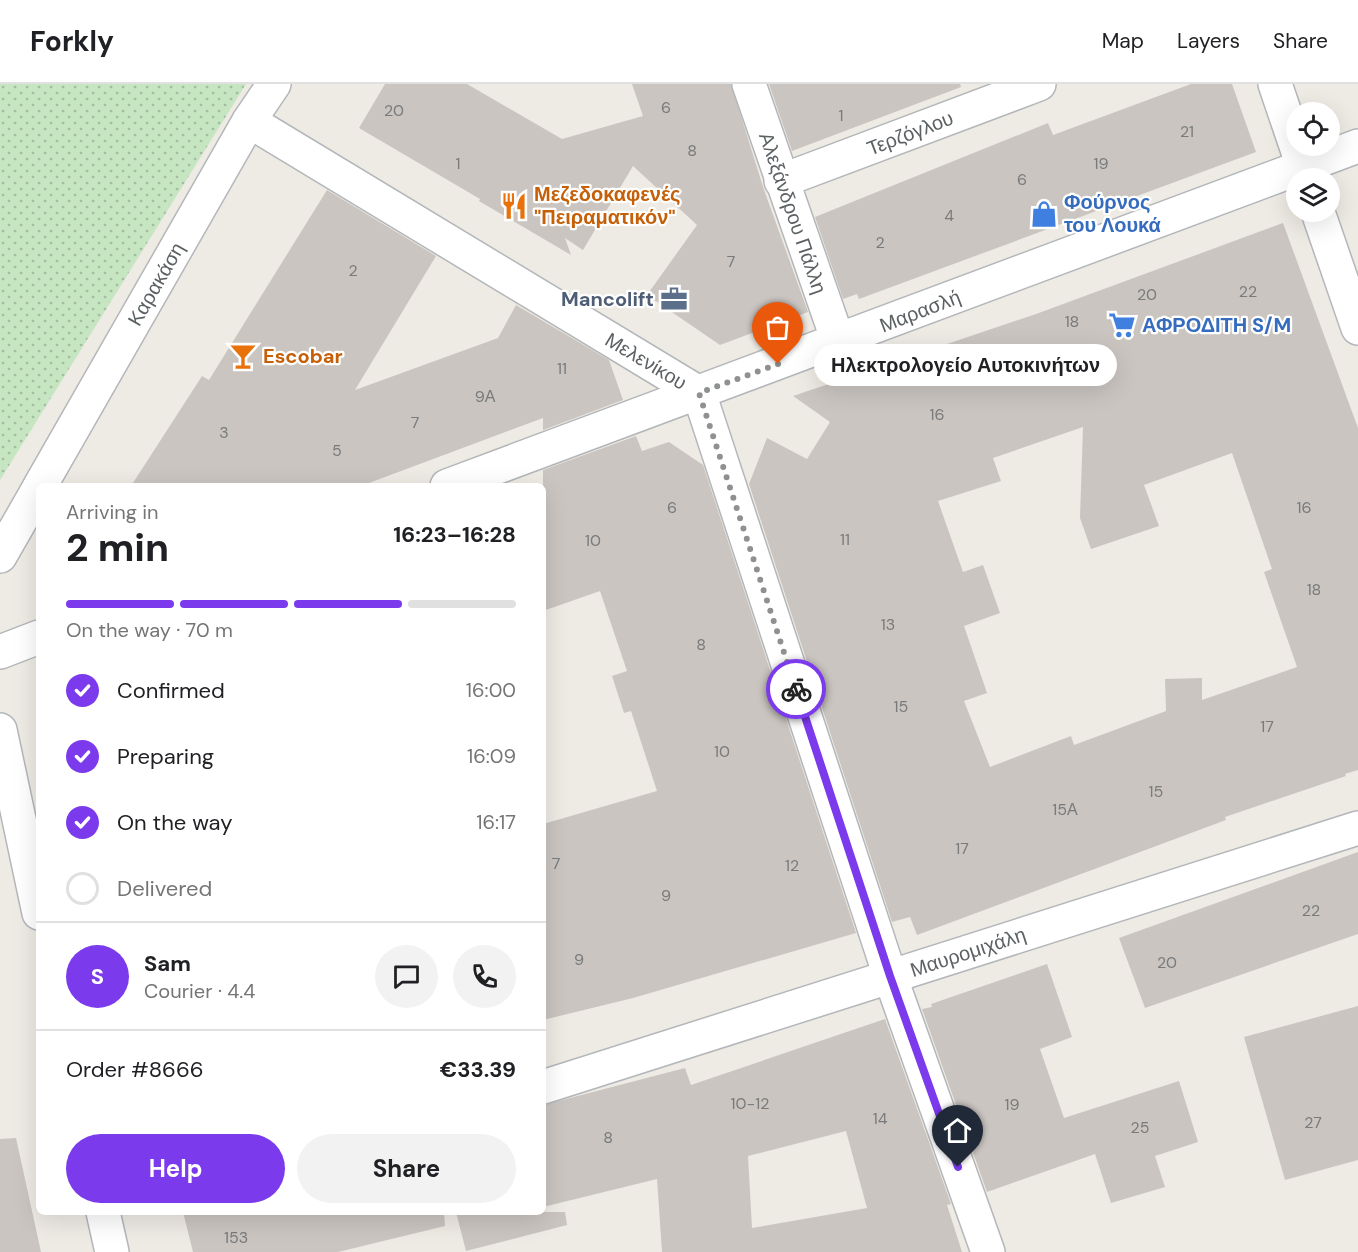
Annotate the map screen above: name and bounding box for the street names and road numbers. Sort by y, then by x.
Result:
street label: Τερζόγλου [863,105,957,161]
street label: Αλεξάνδρου Πάλλη [753,129,833,297]
street label: Καρακάση [122,237,190,331]
street label: Μαρασλή [876,284,964,338]
street label: Μελενίκου [600,326,692,396]
street label: Μαυρομιχάλη [907,921,1029,983]

